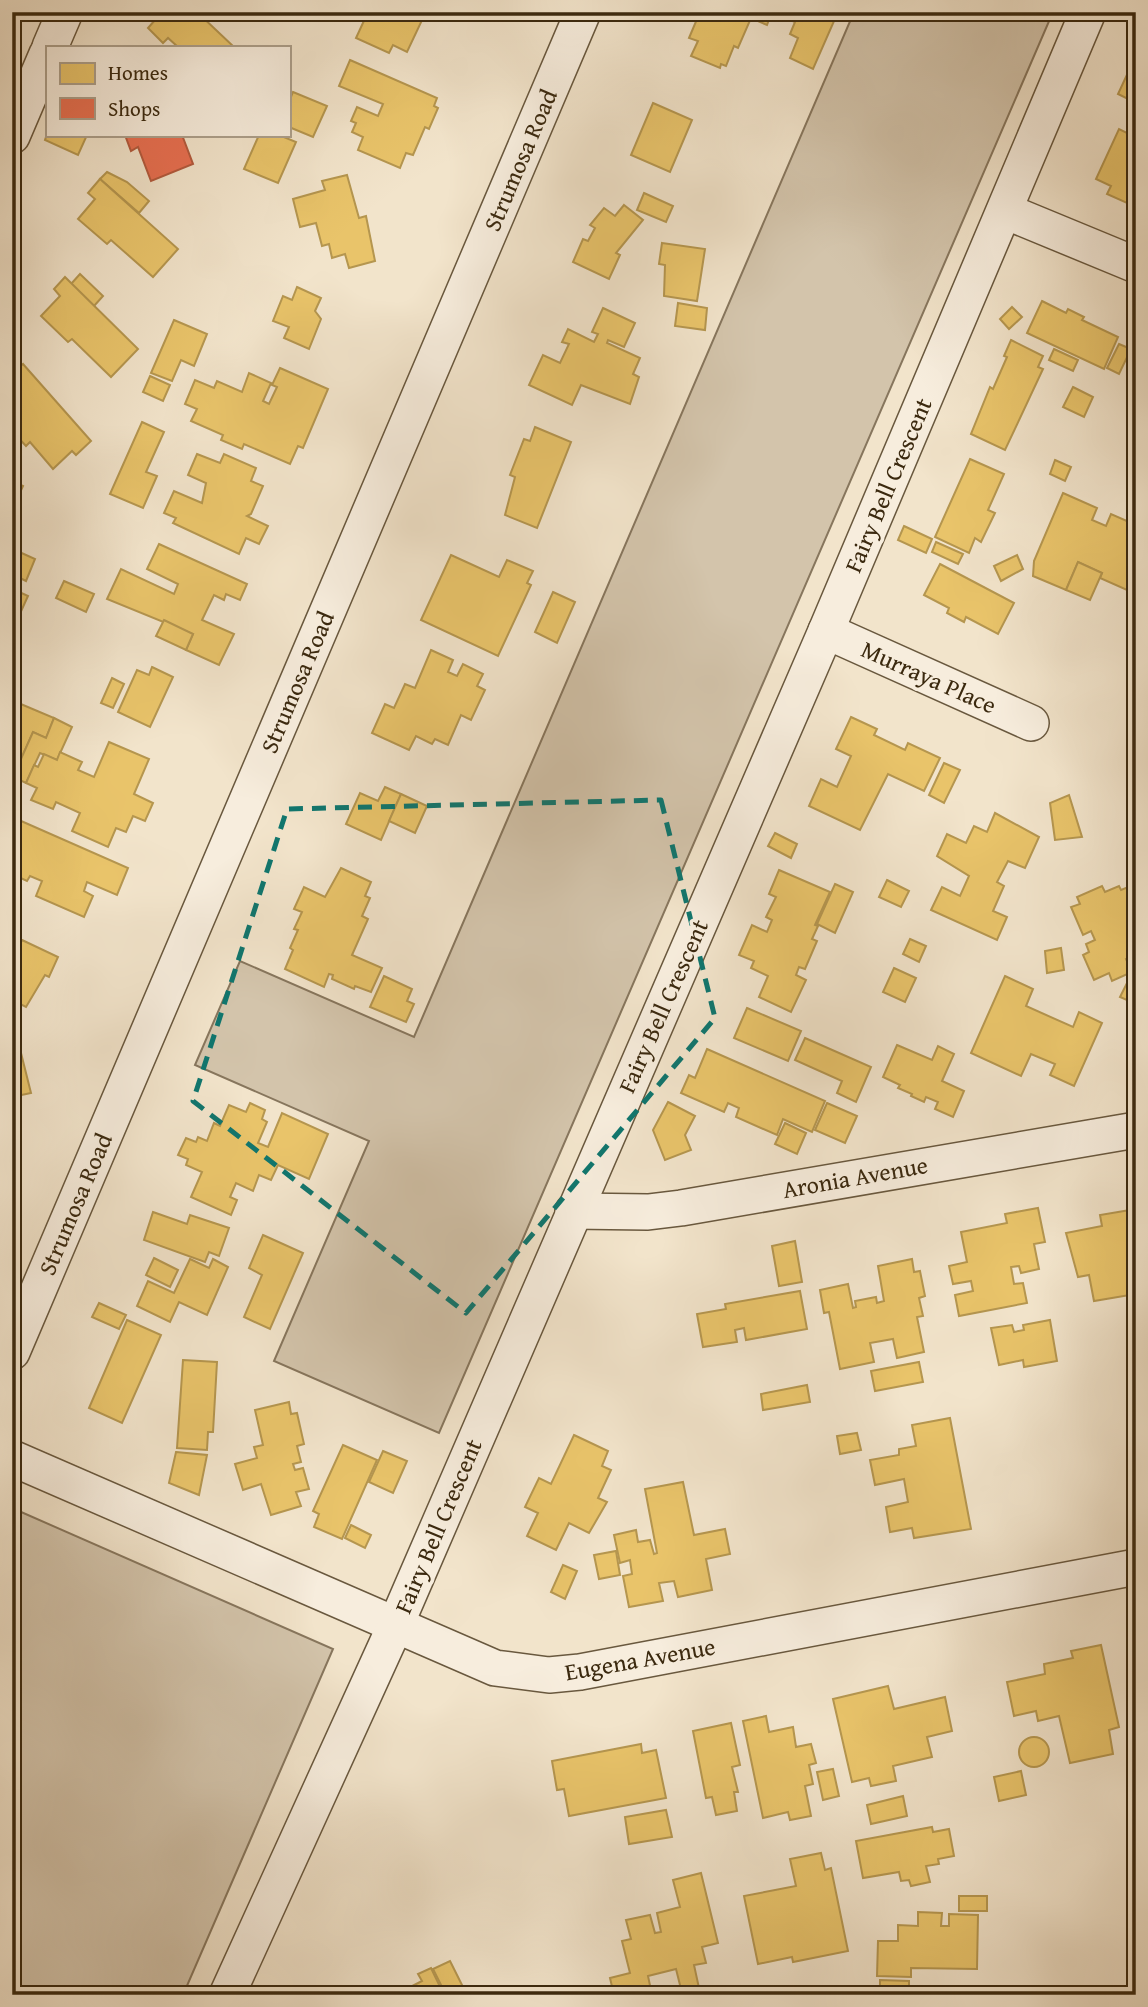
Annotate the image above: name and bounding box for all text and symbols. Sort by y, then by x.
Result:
legend [46,46,290,136]
text: Homes [108,57,168,88]
street label: Strumosa Road [474,83,566,236]
text: Shops [108,93,160,124]
street label: Fairy Bell Crescent [835,392,941,578]
street label: Strumosa Road [251,605,343,758]
street label: Murraya Place [856,632,1002,722]
street label: Fairy Bell Crescent [609,913,717,1098]
street label: Strumosa Road [29,1127,121,1280]
street label: Aronia Avenue [780,1147,930,1207]
street label: Fairy Bell Crescent [385,1433,491,1619]
street label: Eugena Avenue [562,1629,718,1689]

